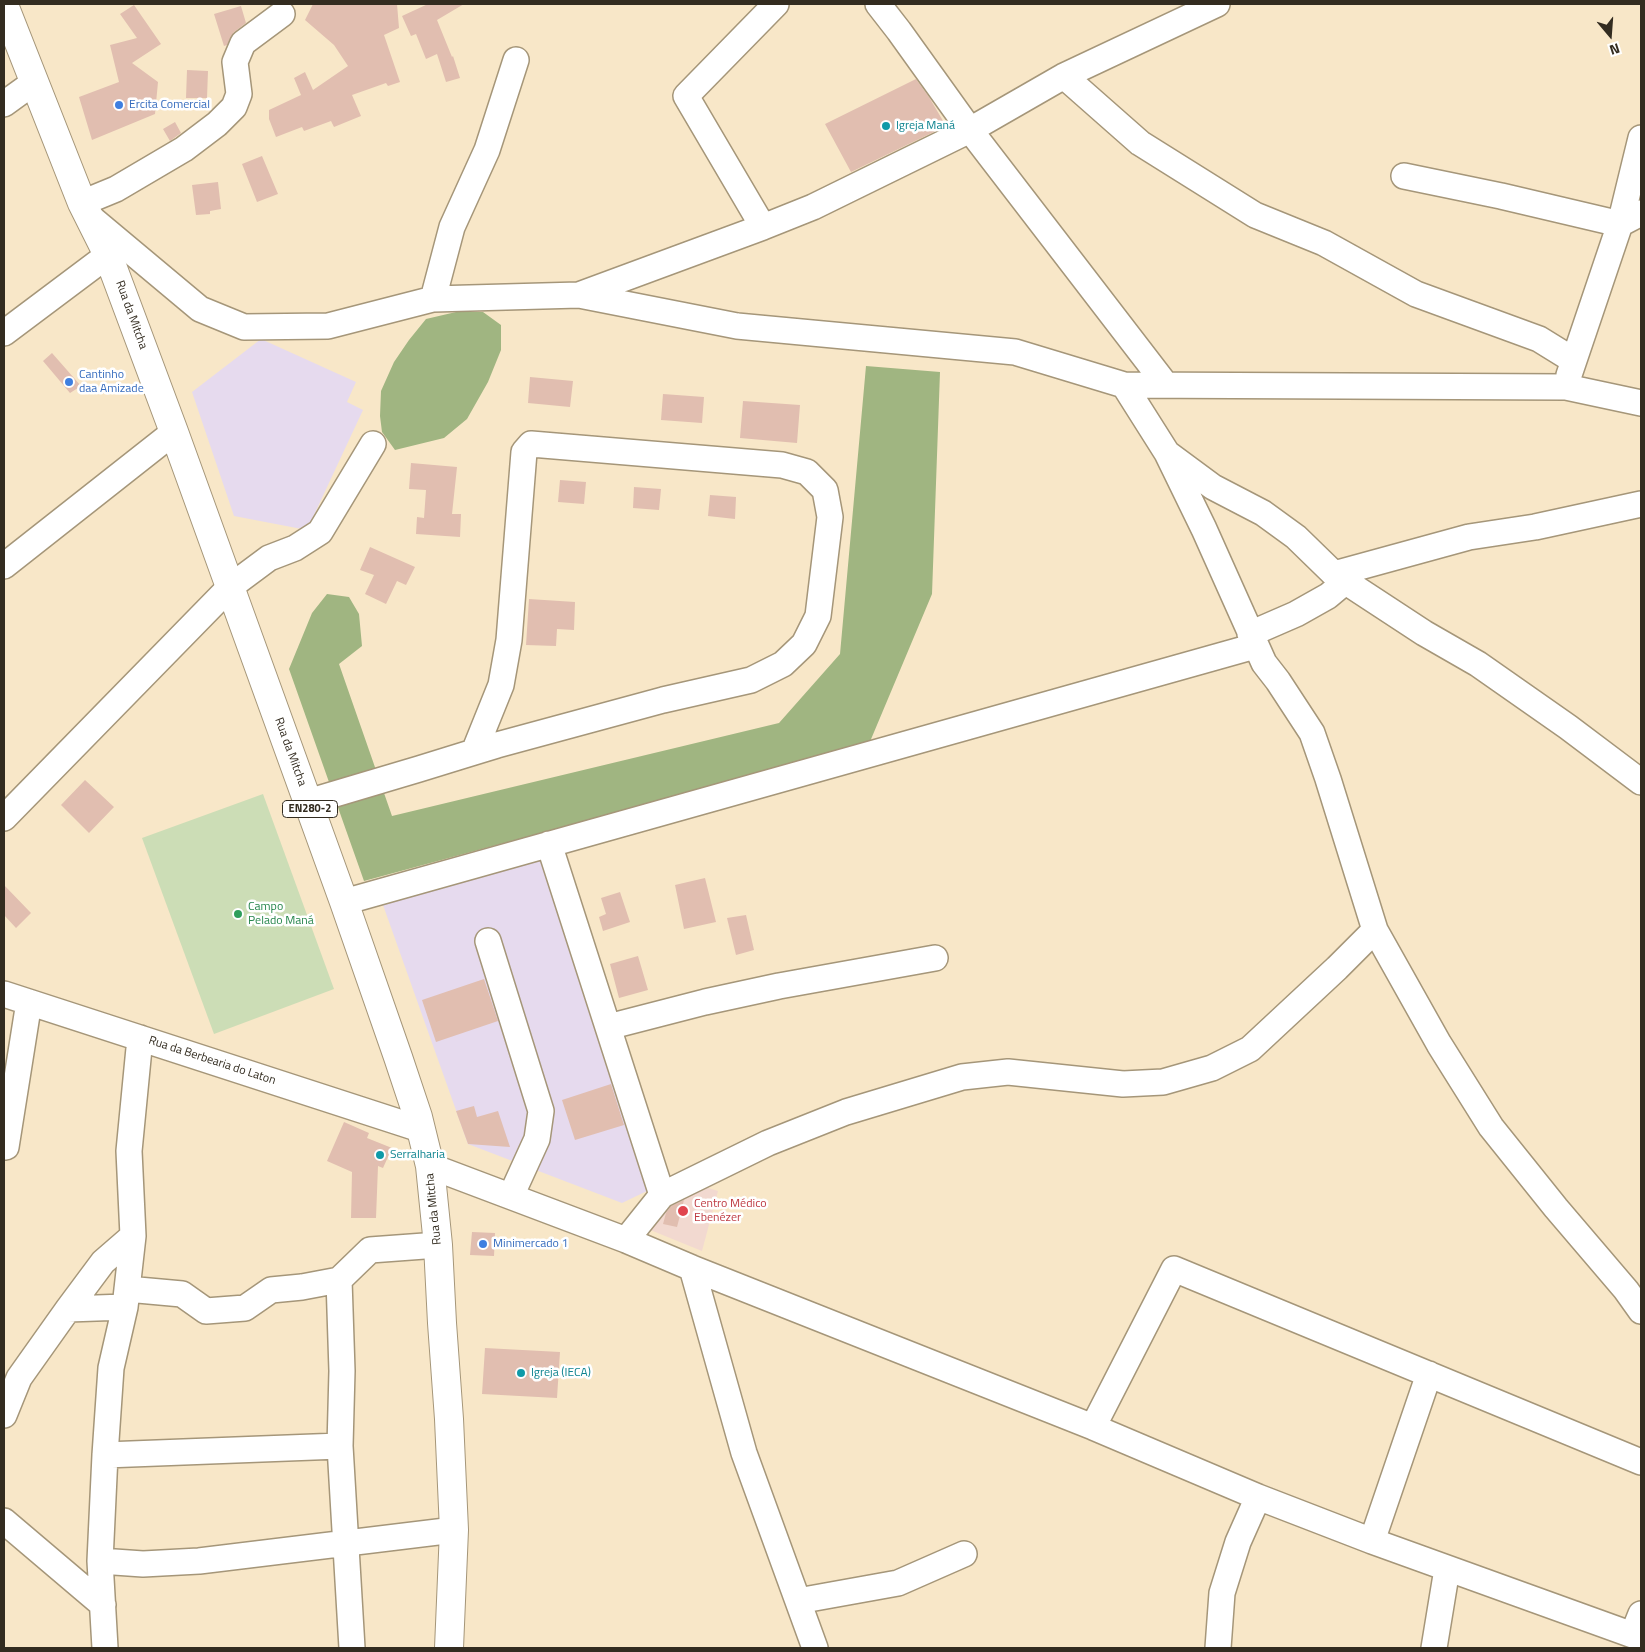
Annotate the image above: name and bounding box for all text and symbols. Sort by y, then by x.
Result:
north arrow [1585,10,1635,60]
text: N [1607,38,1623,61]
place label: Ercita Comercial [129,98,210,112]
marker: Ercita Comercial [113,99,125,111]
place label: Igreja Maná [896,119,955,133]
marker: Igreja Maná [880,120,892,132]
street label: Rua da Mitcha [112,279,150,351]
place label: Cantinho daa Amizade [79,368,144,396]
marker: Cantinho daa Amizade [63,376,75,388]
street label: Rua da Mitcha [271,716,309,788]
road number: EN280-2 [282,801,338,818]
place label: Campo Pelado Maná [248,900,314,928]
marker: Campo Pelado Maná [232,908,244,920]
street label: Rua da Berbearia do Laton [147,1034,277,1088]
place label: Serralharia [390,1148,445,1162]
marker: Serralharia [374,1149,386,1161]
street label: Rua da Mitcha [423,1172,445,1246]
place label: Centro Médico Ebenézer [694,1197,767,1225]
marker: Centro Médico Ebenézer [676,1204,690,1218]
place label: Minimercado 1 [493,1237,568,1251]
marker: Minimercado 1 [477,1238,489,1250]
place label: Igreja (IECA) [531,1366,591,1380]
marker: Igreja (IECA) [515,1367,527,1379]

